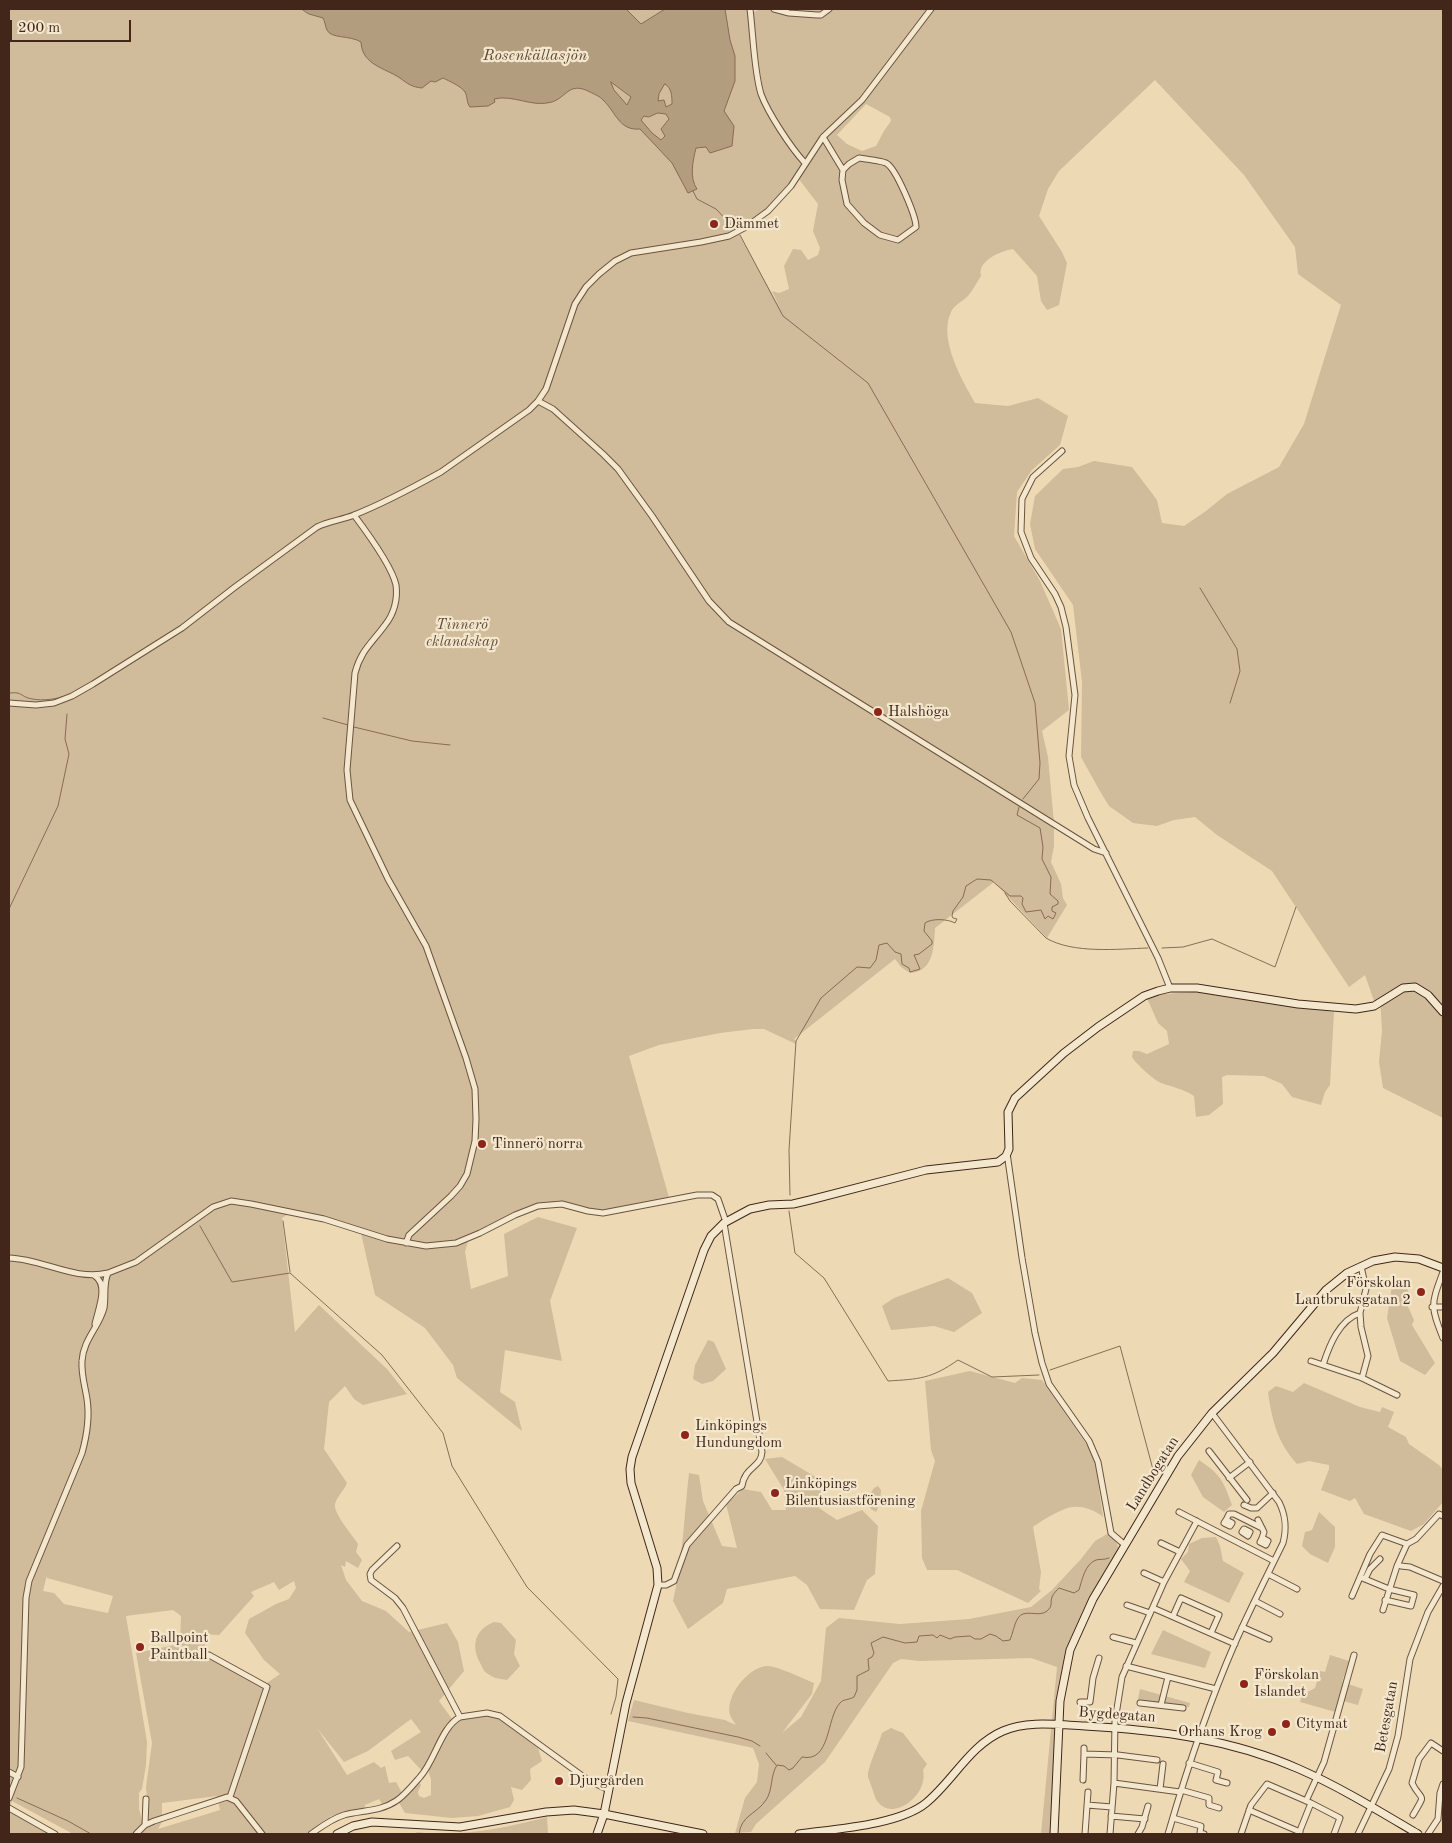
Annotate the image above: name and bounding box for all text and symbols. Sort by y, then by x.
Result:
scale bar [12,10,134,42]
text: 200 m [18,21,60,36]
water label: Rosenkällasjön [483,46,587,66]
place label: Dämmet [724,215,779,233]
marker: Dämmet [708,218,720,230]
park label: Tinnerö eklandskap [426,616,498,651]
place label: Halshöga [888,703,949,721]
marker: Halshöga [872,706,884,718]
place label: Tinnerö norra [492,1135,583,1153]
marker: Tinnerö norra [476,1138,488,1150]
place label: Förskolan Lantbruksgatan 2 [1295,1274,1411,1309]
marker: Förskolan Lantbruksgatan 2 [1415,1286,1427,1298]
place label: Linköpings Hundungdom [695,1417,782,1452]
marker: Linköpings Hundungdom [679,1429,691,1441]
street label: Landbogatan [1123,1433,1183,1515]
place label: Linköpings Bilentusiastförening [785,1475,915,1510]
marker: Linköpings Bilentusiastförening [769,1487,781,1499]
place label: Ballpoint Paintball [150,1629,208,1664]
marker: Ballpoint Paintball [134,1641,146,1653]
place label: Förskolan Islandet [1254,1666,1319,1701]
marker: Förskolan Islandet [1238,1678,1250,1690]
street label: Betesgatan [1372,1680,1402,1754]
street label: Bygdegatan [1078,1703,1156,1727]
place label: Citymat [1296,1715,1348,1733]
marker: Citymat [1280,1718,1292,1730]
place label: Orhans Krog [1178,1723,1262,1741]
marker: Orhans Krog [1266,1726,1278,1738]
place label: Djurgården [569,1772,644,1790]
marker: Djurgården [553,1775,565,1787]

